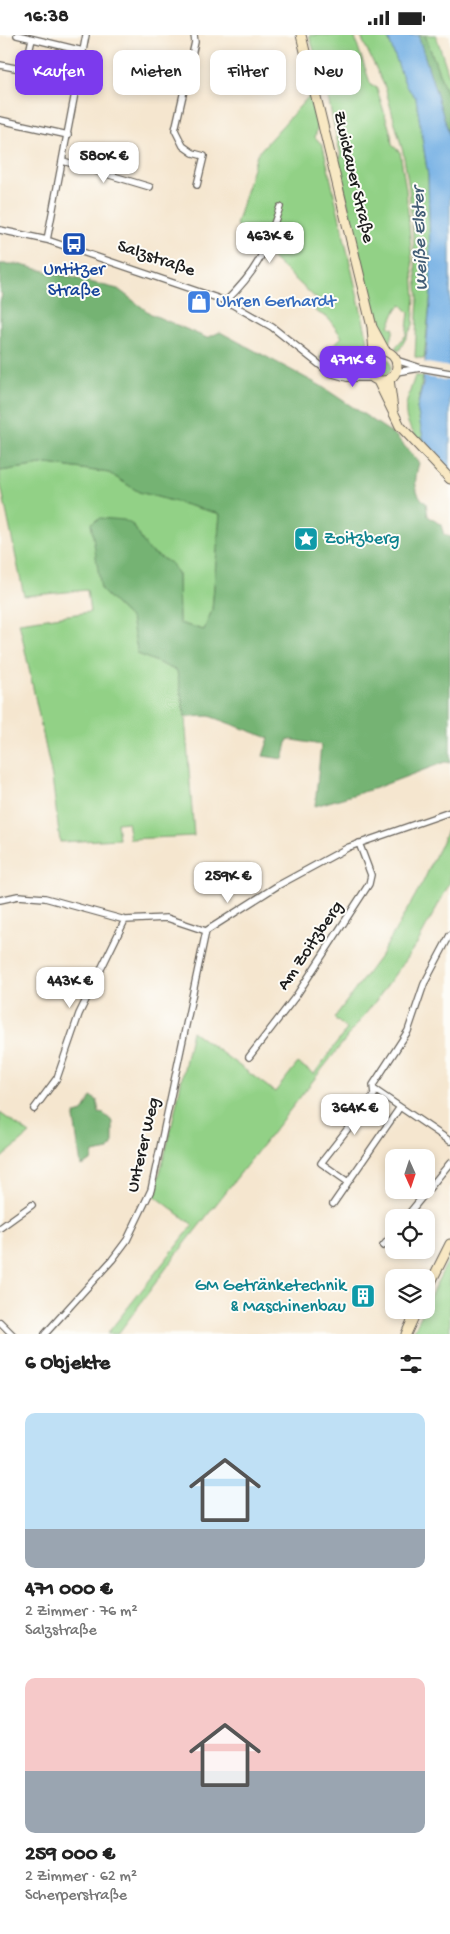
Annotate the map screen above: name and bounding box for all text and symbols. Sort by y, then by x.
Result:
text: 16:38 [25,6,69,29]
chip: Kaufen [15,50,103,95]
chip: Mieten [113,50,200,95]
chip: Filter [210,50,286,95]
chip: Neu [296,50,361,95]
street label: Zwickauer Straße [328,109,378,245]
pin: 580K € [63,141,145,184]
text: 580K € [80,148,128,167]
water label: Weiße Elster [408,183,434,291]
pin: 463K € [229,221,311,264]
text: 463K € [247,228,293,247]
bus stop icon: Untitzer Straße [61,231,87,257]
street label: Salzstraße [114,236,198,282]
place label: Untitzer Straße [43,260,106,302]
shop icon: Uhren Gerhardt [186,289,212,315]
place label: Uhren Gerhardt [216,292,337,313]
pin: 471K € [312,345,394,388]
text: 471K € [331,352,375,371]
place icon: Zoitzberg [293,526,319,552]
place label: Zoitzberg [324,529,400,550]
pin: 259K € [187,861,269,904]
text: 259K € [205,868,251,887]
street label: Am Zoitzberg [273,897,349,995]
pin: 443K € [29,967,111,1009]
text: 443K € [47,973,93,992]
pin: 364K € [314,1093,396,1136]
street label: Unterer Weg [123,1096,165,1194]
text: 364K € [332,1100,378,1119]
north arrow [385,1149,435,1199]
map controls [385,1149,435,1319]
button: locate [385,1209,435,1259]
button: layers [385,1269,435,1319]
place label: GM Getränketechnik & Maschinenbau [195,1276,348,1318]
building icon: GM Getränketechnik & Maschinenbau [350,1283,376,1309]
icon: filters [397,1350,425,1378]
text: 6 Objekte [25,1352,110,1377]
icon: home [180,1445,270,1535]
text: 471 000 € [25,1578,113,1603]
text: 2 Zimmer · 76 m² [25,1603,138,1622]
text: Salzstraße [25,1622,97,1641]
icon: home [180,1710,270,1800]
text: 259 000 € [25,1843,115,1868]
text: 2 Zimmer · 62 m² [25,1868,137,1887]
text: Scherperstraße [25,1887,127,1906]

